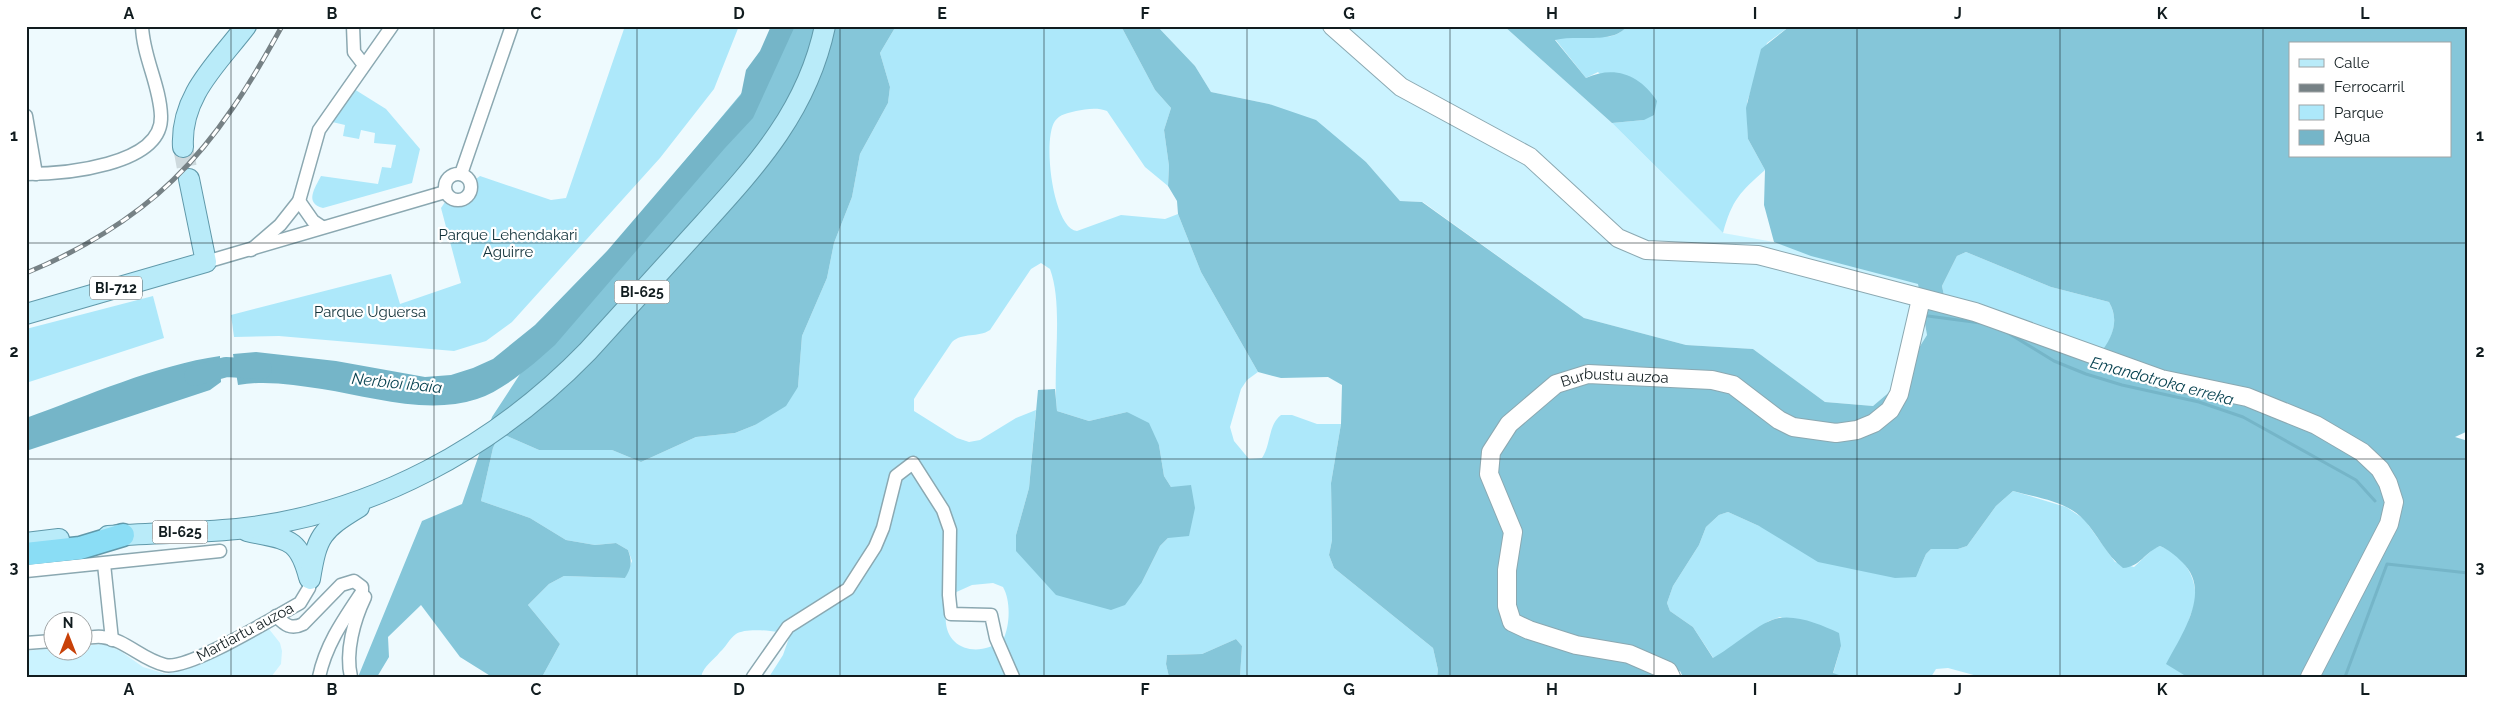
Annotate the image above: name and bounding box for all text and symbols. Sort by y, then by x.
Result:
text: A [124,4,135,23]
text: B [327,4,338,23]
text: C [531,4,542,23]
text: D [733,4,745,23]
text: E [937,4,947,23]
text: F [1140,4,1150,23]
text: G [1343,4,1355,23]
text: H [1546,4,1558,23]
text: I [1753,4,1757,23]
text: J [1954,4,1962,23]
text: K [2157,4,2168,23]
text: L [2360,4,2370,23]
legend [2289,42,2452,158]
text: Calle [2334,54,2370,72]
text: Ferrocarril [2334,78,2406,96]
text: Parque [2334,104,2384,122]
text: 1 [10,126,18,145]
text: 1 [2476,126,2484,145]
text: Agua [2334,128,2370,146]
park label: Parque Lehendakari Aguirre [438,226,578,261]
road number: BI-712 [90,276,142,300]
road number: BI-625 [614,280,670,304]
park label: Parque Uguersa [314,303,426,321]
text: 2 [9,342,19,361]
text: 2 [2475,342,2485,361]
water label: Emandotroka erreka [2088,353,2236,409]
street label: Burbustu auzoa [1558,365,1669,391]
water label: Nerbioi ibaia [351,369,443,397]
road number: BI-625 [152,520,208,544]
text: 3 [10,558,19,577]
text: 3 [2476,558,2485,577]
street label: Martiartu auzoa [193,599,297,665]
north arrow [42,610,92,660]
text: N [63,615,73,631]
text: A [124,680,135,699]
text: B [327,680,338,699]
text: C [531,680,542,699]
text: D [733,680,745,699]
text: E [937,680,947,699]
text: F [1140,680,1150,699]
text: G [1343,680,1355,699]
text: H [1546,680,1558,699]
text: I [1753,680,1757,699]
text: J [1954,680,1962,699]
text: K [2157,680,2168,699]
text: L [2360,680,2370,699]

